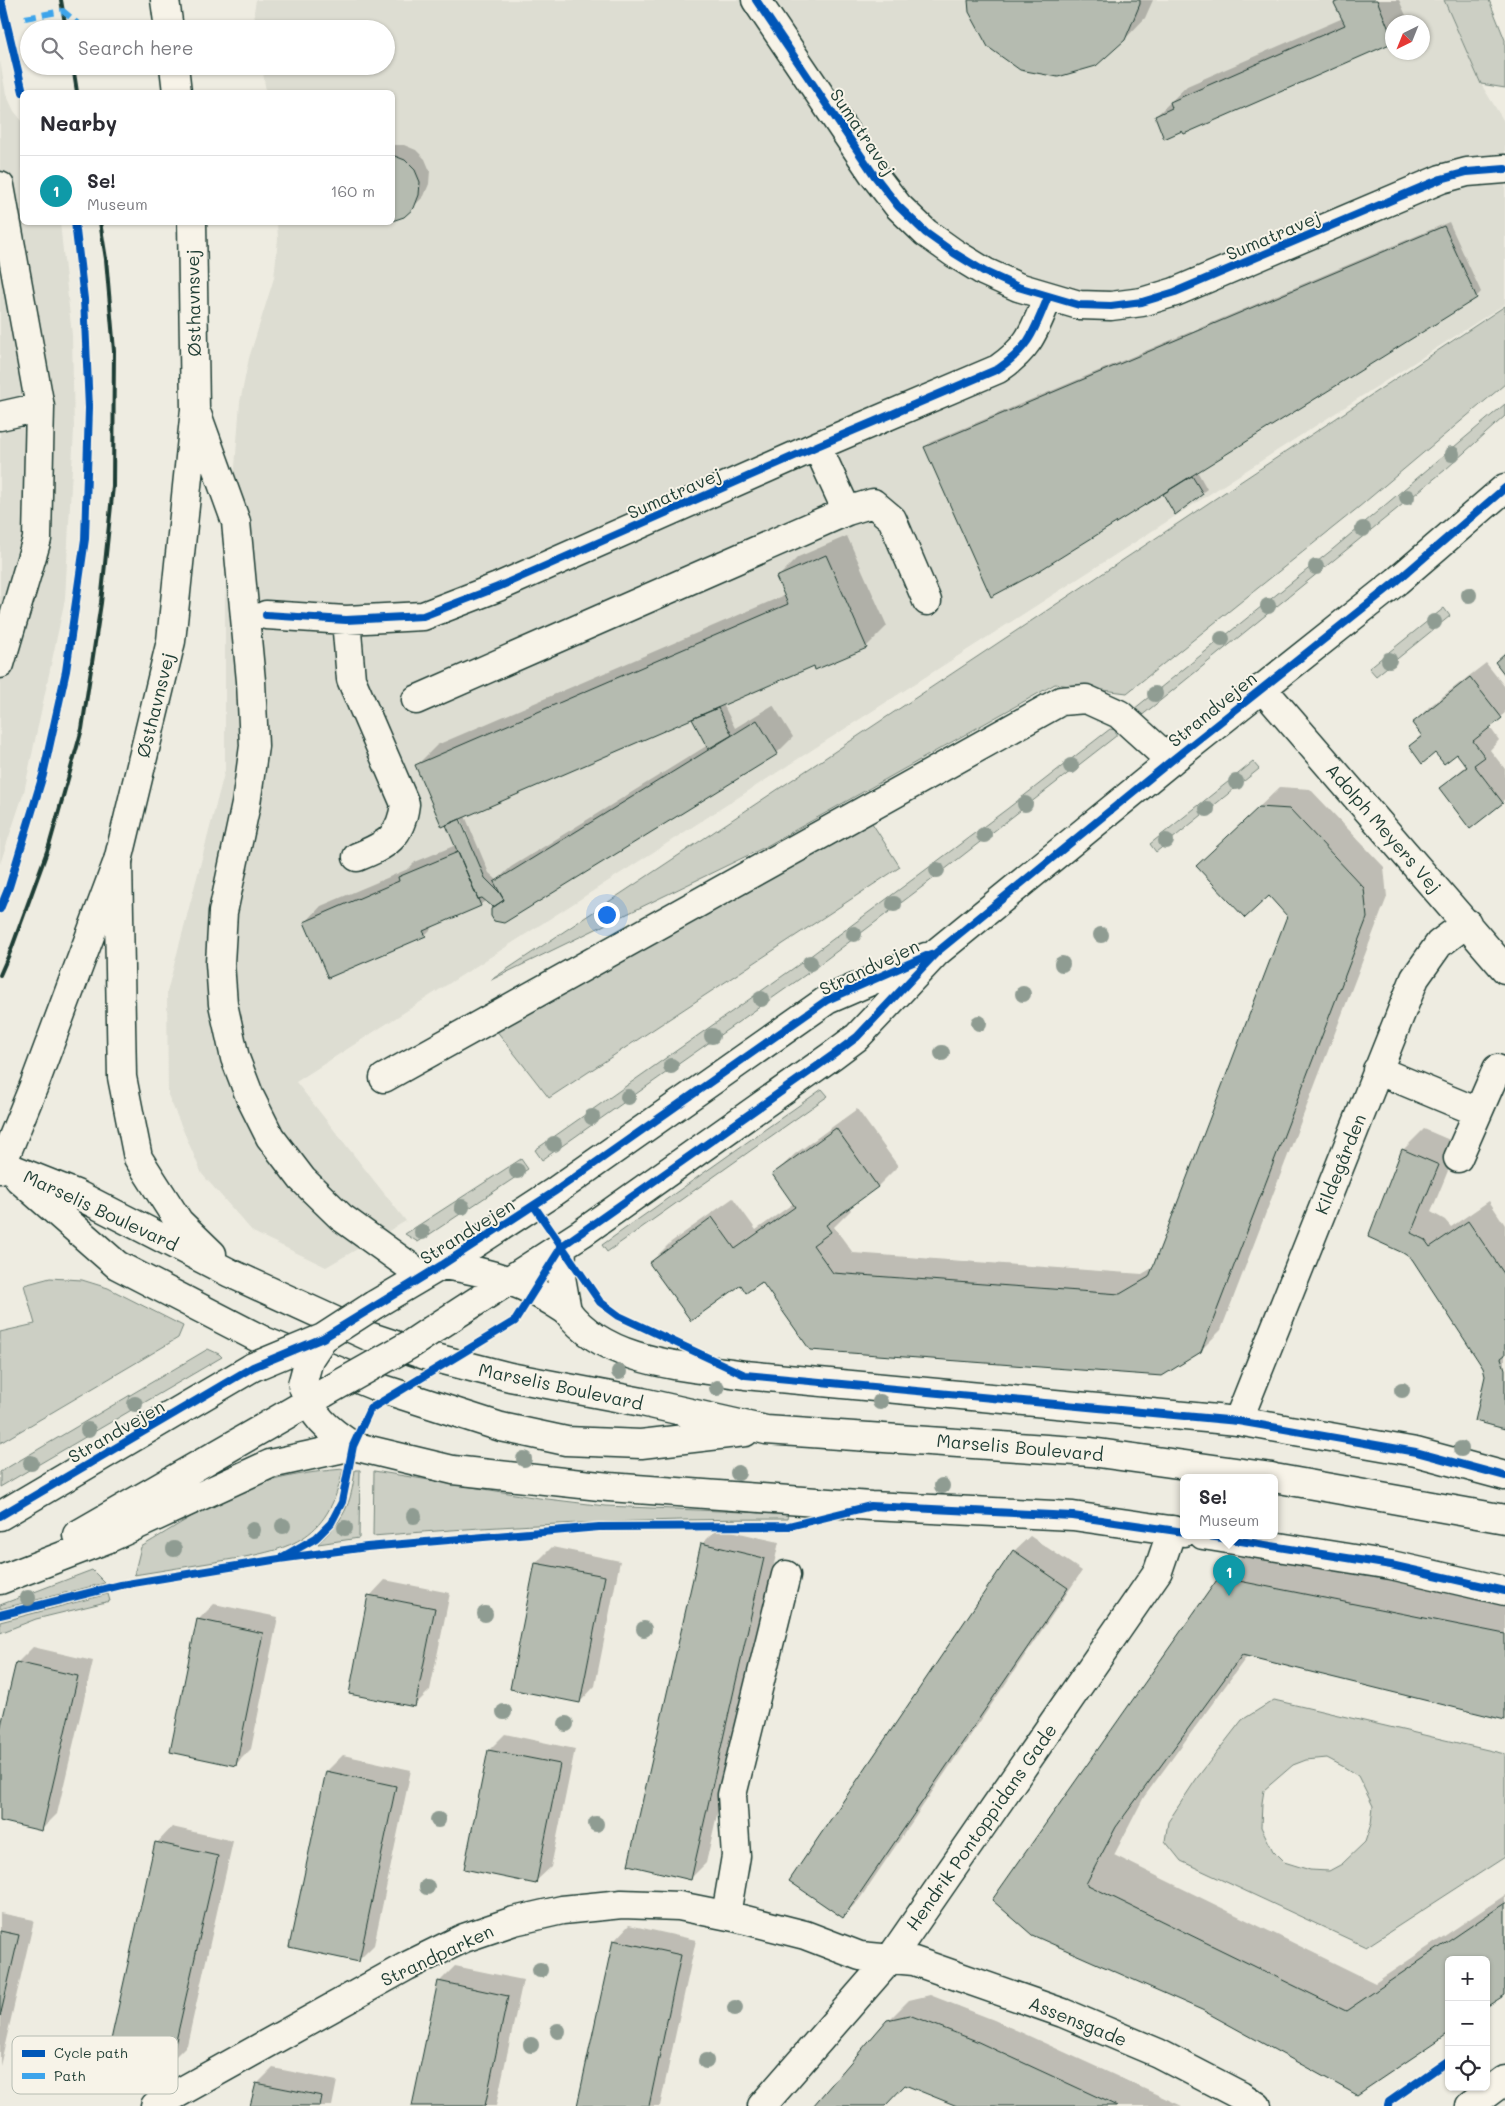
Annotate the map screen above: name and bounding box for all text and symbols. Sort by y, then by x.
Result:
north arrow [1385,15,1430,60]
search box [20,20,395,75]
icon: search [38,34,66,62]
text: Search here [78,35,194,60]
street label: Sumatravej [825,84,901,180]
text: Nearby [40,109,117,136]
text: Se! [87,168,115,193]
text: 1 [52,180,60,201]
text: 160 m [330,180,375,201]
text: Museum [87,193,148,214]
street label: Sumatravej [1222,204,1324,266]
street label: Østhavnsvej [180,249,206,357]
street label: Sumatravej [623,462,725,524]
street label: Østhavnsvej [130,650,180,760]
street label: Strandvejen [1163,666,1261,752]
street label: Adolph Meyers Vej [1321,758,1447,898]
your location [594,902,620,928]
street label: Strandvejen [815,933,923,1001]
street label: Kildegården [1309,1110,1371,1218]
street label: Marselis Boulevard [20,1164,182,1256]
street label: Strandvejen [415,1192,519,1270]
street label: Marselis Boulevard [477,1357,645,1415]
street label: Strandvejen [63,1394,169,1468]
street label: Marselis Boulevard [935,1428,1105,1466]
popup [1180,1474,1278,1539]
text: Se! [1199,1484,1227,1509]
text: Museum [1199,1509,1259,1530]
pin: 1 [1213,1555,1245,1596]
street label: Hendrik Pontoppidans Gade [900,1719,1062,1935]
street label: Strandparken [377,1918,497,1992]
map controls [1445,1956,1490,2091]
button: + [1445,1956,1490,2001]
street label: Assensgade [1025,1990,1131,2052]
button: − [1445,2001,1490,2046]
legend [12,2036,178,2094]
text: Cycle path [54,2043,128,2062]
button: locate [1445,2046,1490,2091]
text: Path [54,2066,85,2085]

